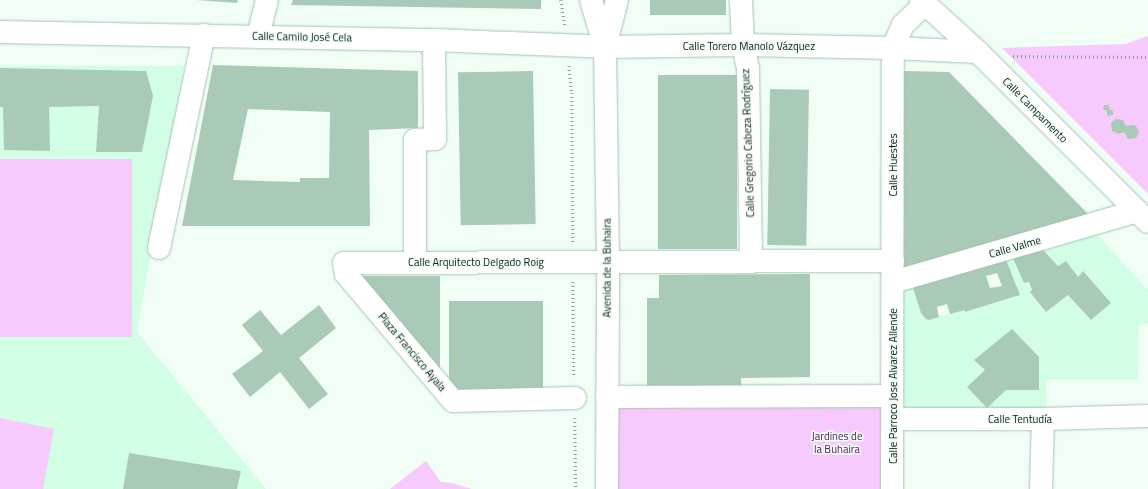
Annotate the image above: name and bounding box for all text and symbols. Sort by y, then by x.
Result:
street label: Calle Camilo José Cela [252,30,352,44]
street label: Calle Torero Manolo Vázquez [683,39,815,53]
street label: Calle Gregorio Cabeza Rodríguez [739,68,757,218]
street label: Calle Campamento [1000,75,1070,145]
street label: Calle Huestes [886,133,900,197]
street label: Avenida de la Buhaira [600,218,614,318]
street label: Calle Valme [987,233,1043,261]
street label: Calle Arquitecto Delgado Roig [408,255,544,269]
street label: Calle Parroco Jose Alvarez Allende [886,308,900,464]
street label: Plaza Francisco Ayala [375,310,449,394]
street label: Calle Tentudía [988,412,1052,426]
park label: Jardines de la Buhaira [812,430,862,456]

